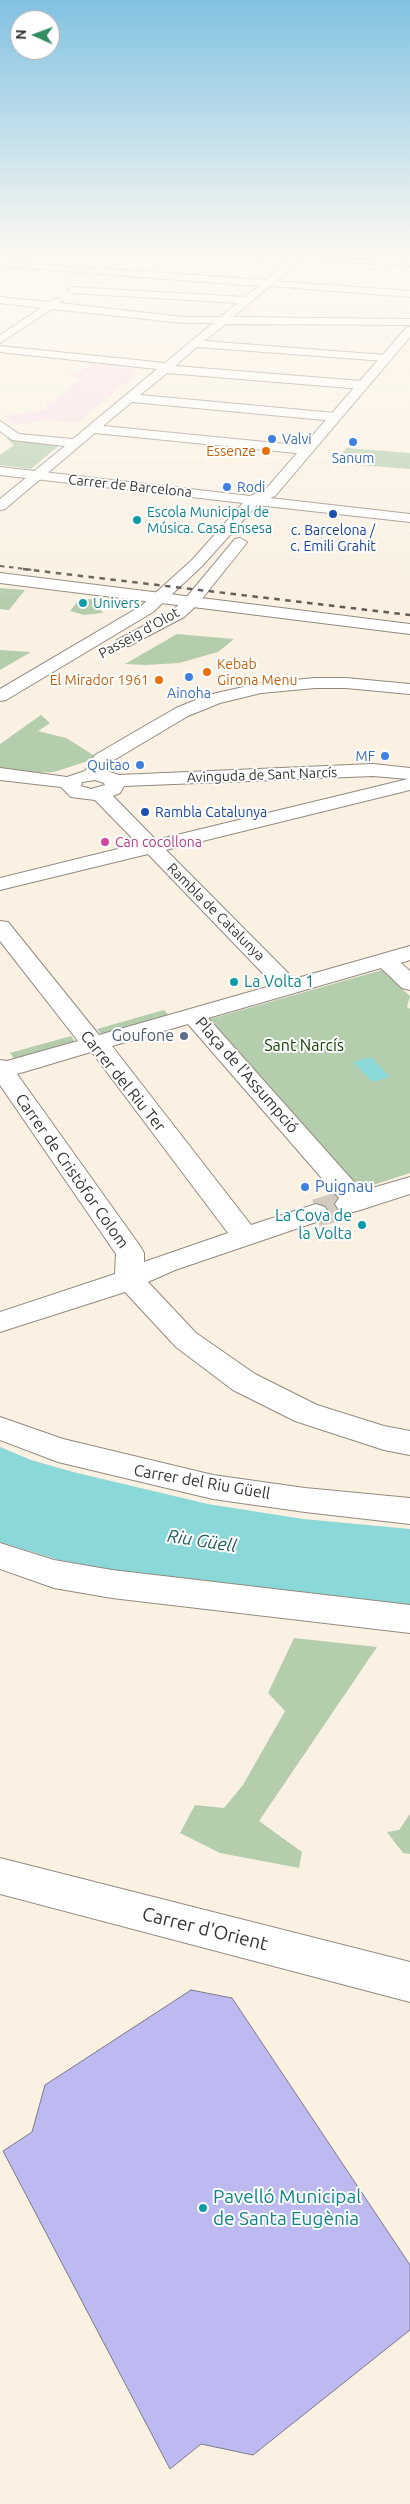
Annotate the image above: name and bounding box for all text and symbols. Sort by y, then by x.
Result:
north arrow [10,10,60,60]
text: N [13,29,29,40]
place label: Valvi [282,431,312,447]
marker: Valvi [266,433,278,445]
marker: Sanum [347,436,359,448]
place label: Essenze [206,443,256,459]
marker: Essenze [260,445,272,457]
place label: Sanum [332,450,374,466]
street label: Carrer de Barcelona [67,471,193,501]
place label: Rodi [237,479,265,495]
marker: Rodi [221,481,233,493]
place label: Escola Municipal de Música. Casa Ensesa [147,504,272,536]
marker: c. Barcelona / c. Emili Grahit [327,508,339,520]
marker: Escola Municipal de Música. Casa Ensesa [131,514,143,526]
place label: c. Barcelona / c. Emili Grahit [290,522,376,554]
place label: Univers [93,595,140,611]
marker: Univers [77,597,89,609]
street label: Passeig d'Olot [96,604,182,662]
place label: Kebab Girona Menu [217,656,297,689]
marker: Kebab Girona Menu [201,666,213,678]
marker: Ainoha [183,671,195,683]
place label: El Mirador 1961 [50,672,149,688]
marker: El Mirador 1961 [153,674,165,686]
place label: Ainoha [167,685,211,701]
place label: MF [355,748,375,764]
marker: MF [379,750,391,762]
place label: Quitao [87,757,130,773]
marker: Quitao [134,759,146,771]
street label: Avinguda de Sant Narcís [186,764,338,786]
place label: Rambla Catalunya [155,804,267,820]
marker: Rambla Catalunya [139,806,151,818]
place label: Can cocollona [115,834,202,850]
marker: Can cocollona [99,836,111,848]
street label: Rambla de Catalunya [164,860,268,964]
place label: La Volta 1 [244,972,314,992]
marker: La Volta 1 [228,976,240,988]
street label: Plaça de l'Assumpció [191,1013,303,1137]
place label: Goufone [111,1026,174,1046]
street label: Carrer del Riu Ter [76,1027,170,1135]
marker: Goufone [178,1030,190,1042]
park label: Sant Narcís [264,1036,344,1056]
street label: Carrer de Cristòfor Colom [11,1090,133,1252]
place label: Puignau [315,1177,373,1197]
marker: Puignau [299,1181,311,1193]
place label: La Cova de la Volta [275,1206,352,1244]
marker: La Cova de la Volta [356,1219,368,1231]
street label: Carrer del Riu Güell [132,1461,272,1503]
water label: Riu Güell [166,1525,238,1557]
street label: Carrer d'Orient [140,1902,270,1956]
place label: Pavelló Municipal de Santa Eugènia [213,2186,361,2230]
marker: Pavelló Municipal de Santa Eugènia [197,2202,209,2214]

